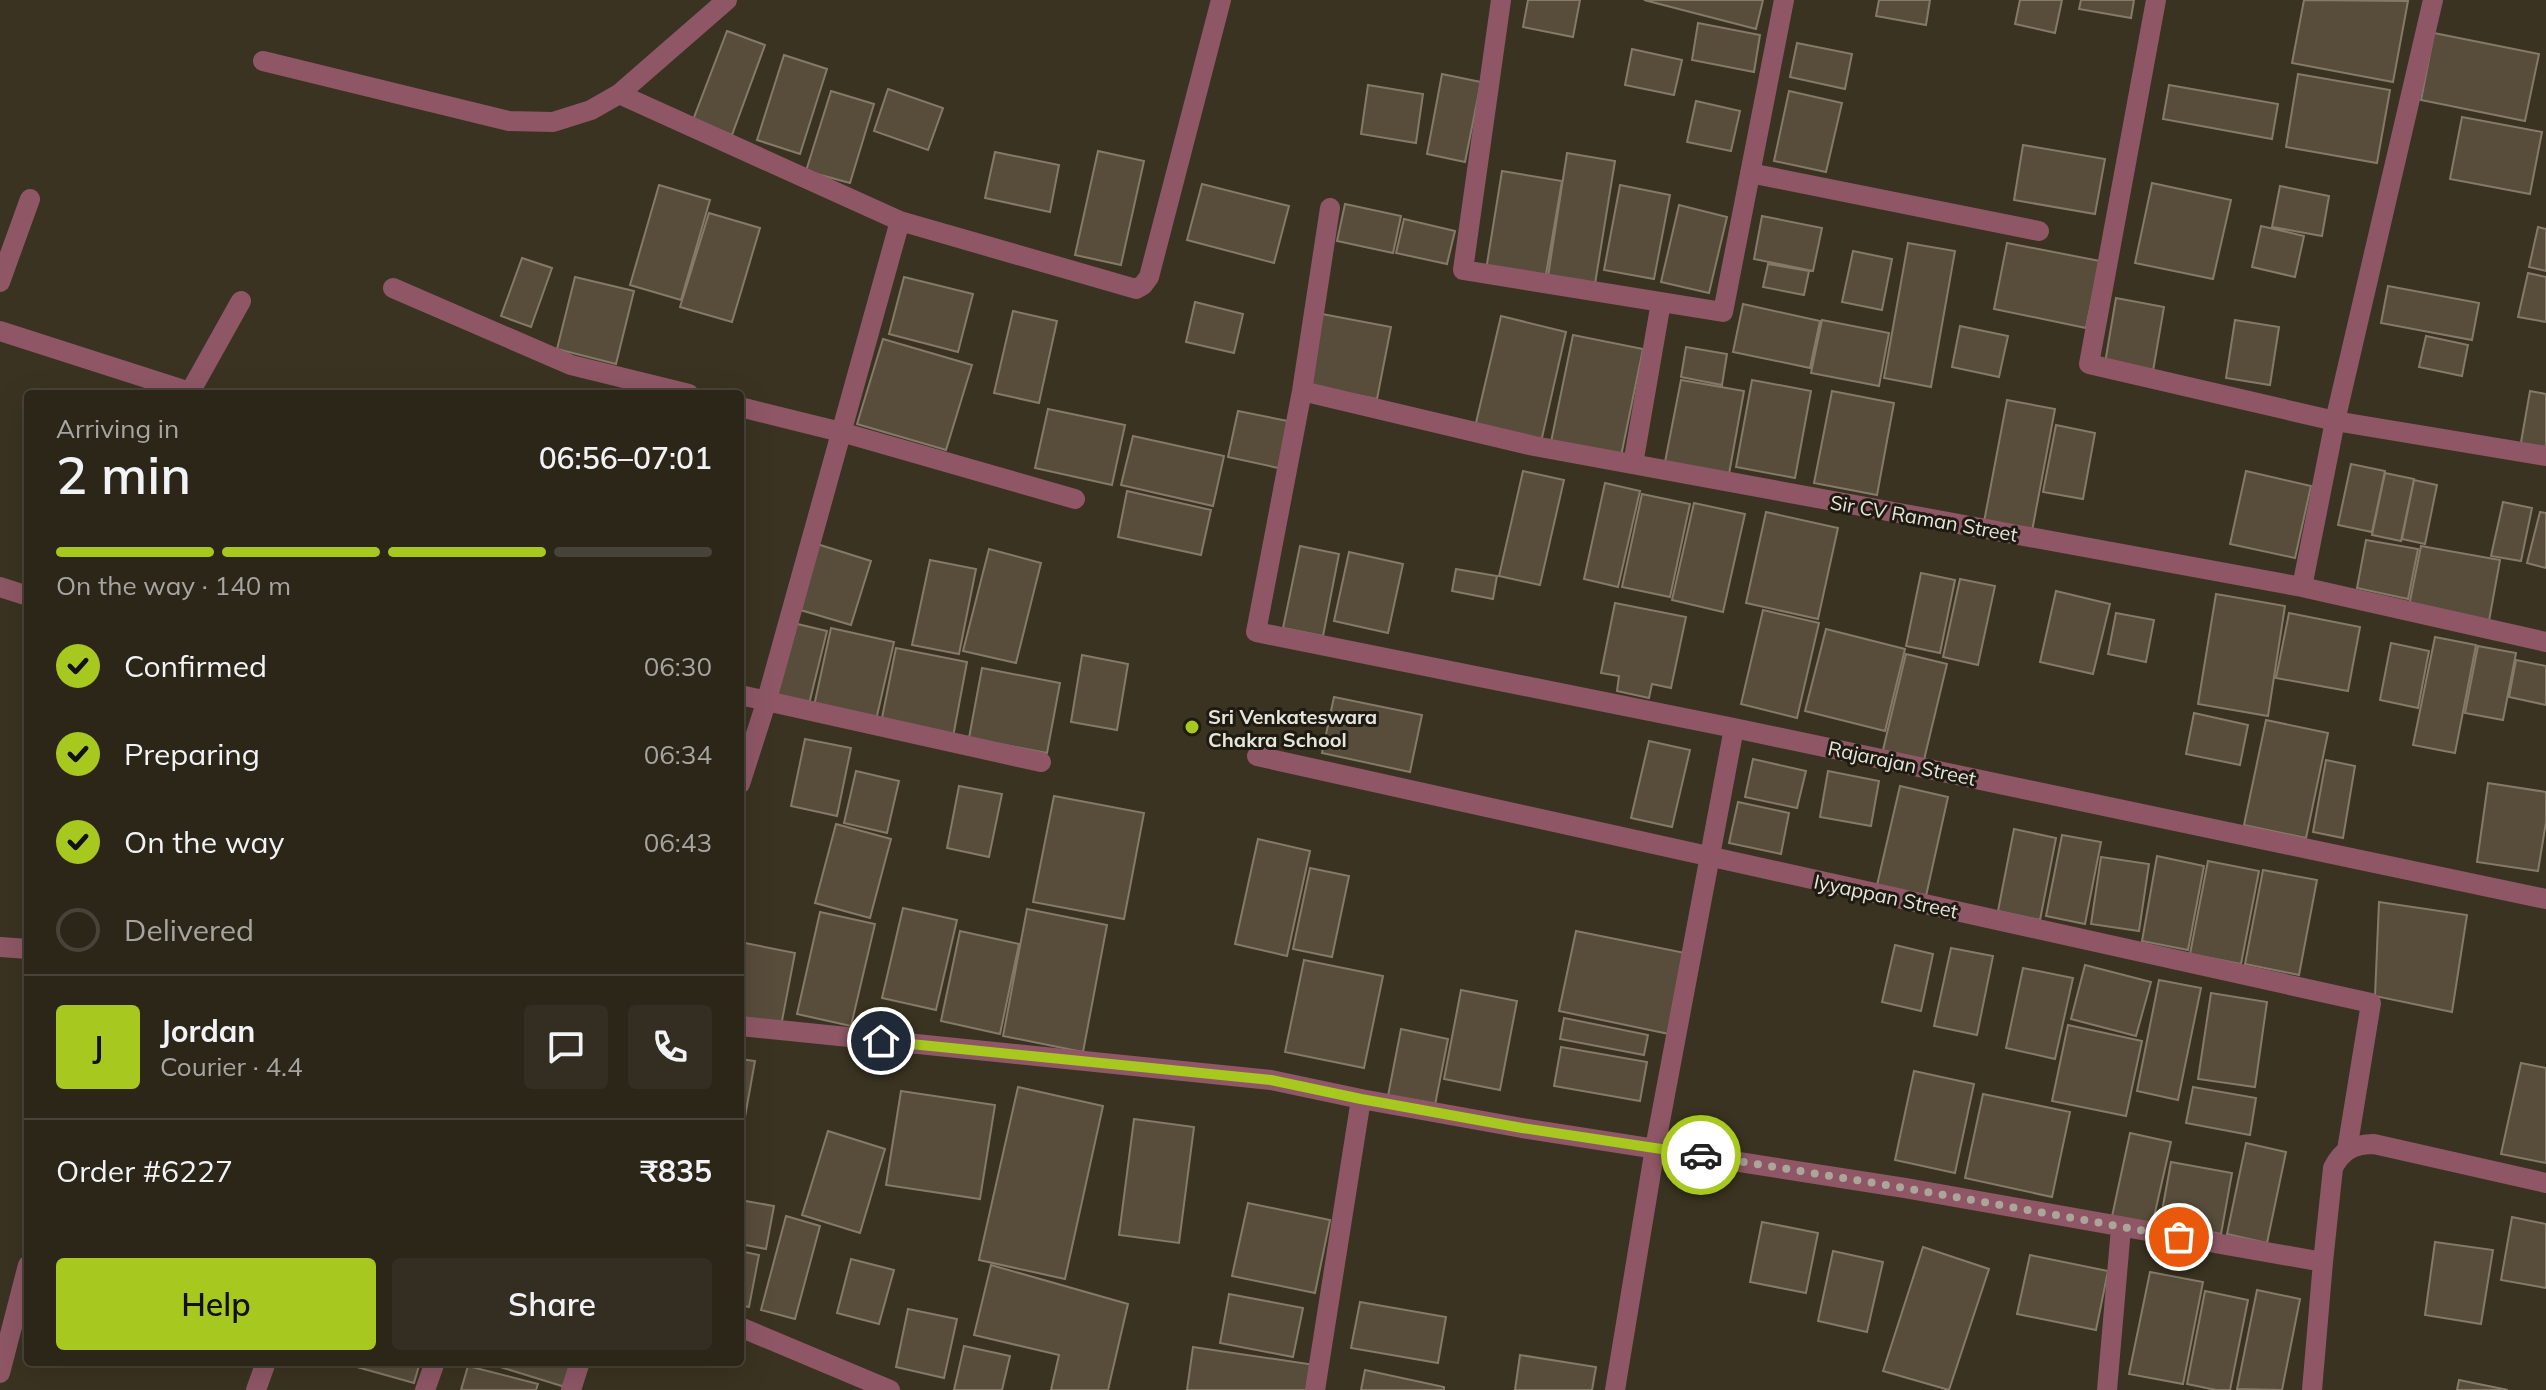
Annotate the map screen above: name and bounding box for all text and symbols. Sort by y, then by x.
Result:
text: Arriving in [56,412,179,445]
text: 06:56–07:01 [539,439,712,477]
text: 2 min [56,442,191,507]
street label: Sir CV Raman Street [1828,489,2020,547]
text: On the way · 140 m [56,569,291,602]
icon: check [56,644,100,688]
text: Confirmed [124,647,267,685]
text: 06:30 [644,650,712,683]
place label: Sri Venkateswara Chakra School [1208,704,1377,752]
marker: Sri Venkateswara Chakra School [1183,718,1201,736]
icon: check [56,732,100,776]
text: Preparing [124,735,260,773]
street label: Rajarajan Street [1826,735,1978,791]
text: 06:34 [644,738,712,771]
icon: check [56,820,100,864]
text: On the way [124,823,284,861]
text: 06:43 [644,826,712,859]
street label: Iyyappan Street [1812,869,1960,923]
text: Delivered [124,911,254,949]
button: chat [524,1005,608,1089]
button: phone [628,1005,712,1089]
pin [847,1007,915,1075]
text: Jordan [160,1012,255,1050]
icon: home [859,1019,903,1063]
text: J [93,1028,103,1066]
text: Courier · 4.4 [160,1050,303,1083]
courier [1661,1115,1741,1195]
icon: car [1679,1133,1723,1177]
text: Order #6227 [56,1152,233,1190]
text: ₹835 [640,1152,712,1190]
pin [2145,1203,2213,1271]
icon: bag [2157,1215,2201,1259]
button: Help [56,1258,376,1350]
button: Share [392,1258,712,1350]

